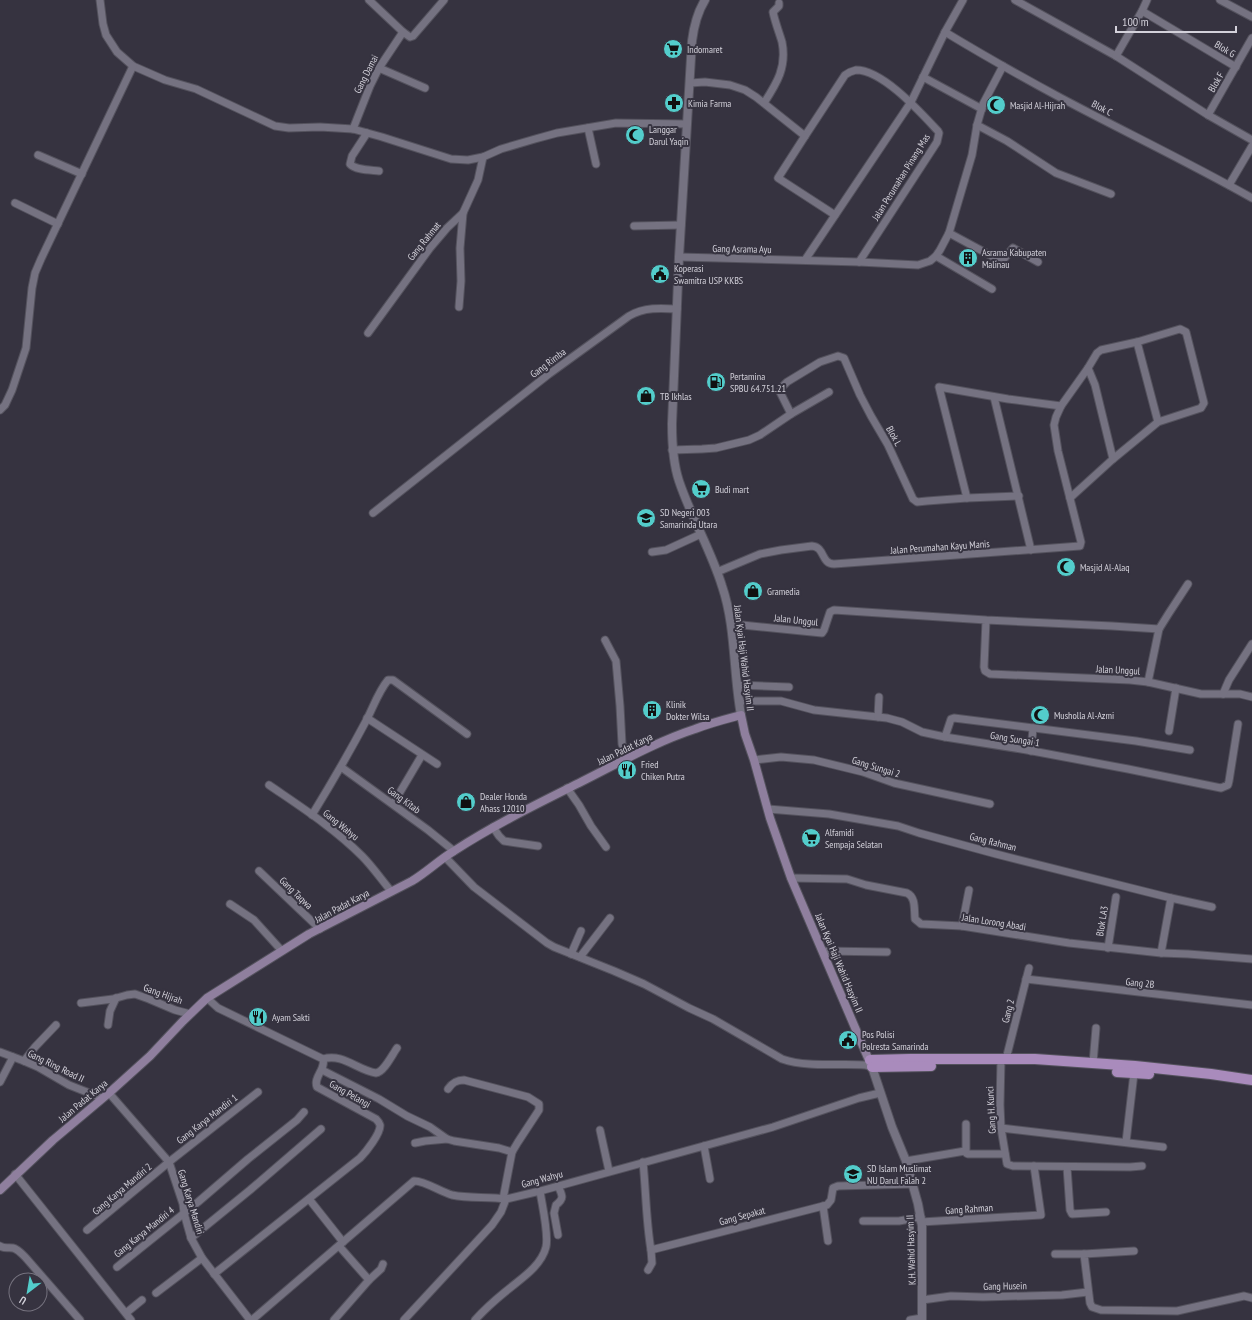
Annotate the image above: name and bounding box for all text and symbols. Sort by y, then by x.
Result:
scale bar [1116,8,1236,34]
text: 100 m [1122,14,1149,29]
supermarket icon: Indomaret [662,38,684,60]
street label: Blok G [1212,38,1238,60]
place label: Indomaret [687,43,723,56]
street label: Gang Damai [351,52,381,96]
street label: Blok F [1205,70,1227,94]
pharmacy icon: Kimia Farma [663,92,685,114]
mosque icon: Masjid Al-Hijrah [985,94,1007,116]
place label: Kimia Farma [688,97,731,110]
street label: Blok C [1089,97,1115,119]
place label: Masjid Al-Hijrah [1010,99,1065,112]
place label: Langgar Darul Yaqin [649,123,688,148]
mosque icon: Langgar Darul Yaqin [624,124,646,146]
street label: Jalan Perumahan Pinang Mas [869,131,933,224]
street label: Gang Rahmat [404,219,444,263]
street label: Gang Asrama Ayu [712,242,772,256]
place label: Asrama Kabupaten Malinau [982,246,1046,271]
building icon: Asrama Kabupaten Malinau [957,247,979,269]
place label: Koperasi Swamitra USP KKBS [674,262,743,287]
public building icon: Koperasi Swamitra USP KKBS [649,263,671,285]
street label: Gang Rimba [527,345,569,381]
place label: Pertamina SPBU 64.751.21 [730,370,786,395]
fuel station icon: Pertamina SPBU 64.751.21 [705,371,727,393]
shop icon: TB Ikhlas [635,385,657,407]
place label: TB Ikhlas [660,390,692,403]
street label: Blok L [883,424,905,449]
supermarket icon: Budi mart [690,478,712,500]
place label: Budi mart [715,483,749,496]
place label: SD Negeri 003 Samarinda Utara [660,506,717,531]
school or university icon: SD Negeri 003 Samarinda Utara [635,507,657,529]
street label: Jalan Perumahan Kayu Manis [889,537,991,557]
mosque icon: Masjid Al-Alaq [1055,556,1077,578]
place label: Masjid Al-Alaq [1080,561,1130,574]
shop icon: Gramedia [742,580,764,602]
place label: Gramedia [767,585,800,598]
street label: Jalan Kyai Haji Wahid Hasyim II [731,603,757,712]
street label: Jalan Unggul [772,611,819,629]
street label: Jalan Unggul [1095,662,1141,678]
place label: Klinik Dokter Wilsa [666,698,710,723]
building icon: Klinik Dokter Wilsa [641,699,663,721]
mosque icon: Musholla Al-Azmi [1029,704,1051,726]
place label: Musholla Al-Azmi [1054,709,1114,722]
street label: Gang Sungai 1 [989,729,1041,749]
street label: Jalan Padat Karya [594,730,655,768]
street label: Gang Sungai 2 [850,753,902,781]
place label: Fried Chiken Putra [641,758,685,783]
restaurant icon: Fried Chiken Putra [616,759,638,781]
street label: Gang Kitab [385,784,423,816]
place label: Dealer Honda Ahass 12010 [480,790,527,815]
shop icon: Dealer Honda Ahass 12010 [455,791,477,813]
street label: Gang Wahyu [320,807,362,843]
place label: Alfamidi Sempaja Selatan [825,826,882,851]
supermarket icon: Alfamidi Sempaja Selatan [800,827,822,849]
street label: Gang Rahman [968,830,1018,854]
street label: Gang Taqwa [277,874,315,912]
street label: Jalan Padat Karya [312,886,372,926]
street label: Blok LA3 [1093,905,1111,937]
street label: Jalan Kyai Haji Wahid Hasyim II [812,910,866,1015]
street label: Jalan Lorong Abadi [960,910,1027,933]
street label: Gang 2B [1125,975,1155,991]
street label: Gang Hijrah [142,981,184,1007]
street label: Gang 2 [999,998,1017,1024]
restaurant icon: Ayam Sakti [247,1006,269,1028]
place label: Ayam Sakti [272,1011,310,1024]
place label: Pos Polisi Polresta Samarinda [862,1028,928,1053]
public building icon: Pos Polisi Polresta Samarinda [837,1029,859,1051]
street label: Gang Ring Road II [26,1047,86,1085]
street label: Jalan Padat Karya [55,1077,110,1126]
street label: Gang Pelangi [327,1077,373,1111]
street label: Gang H. Kunci [983,1086,999,1134]
street label: Gang Karya Mandiri 1 [174,1091,240,1147]
street label: Gang Karya Mandiri 2 [90,1160,154,1218]
place label: SD Islam Muslimat NU Darul Falah 2 [867,1162,931,1187]
school or university icon: SD Islam Muslimat NU Darul Falah 2 [842,1163,864,1185]
street label: Gang Wahyu [520,1167,564,1191]
street label: Gang Karya Mandiri [175,1168,207,1236]
street label: Gang Rahman [945,1201,993,1217]
street label: Gang Karya Mandiri 4 [111,1203,177,1260]
street label: Gang Sepakat [718,1204,767,1228]
street label: K.H. Wahid Hasyim II [903,1215,919,1285]
north arrow [8,1272,48,1312]
street label: Gang Husein [983,1279,1027,1293]
text: U [17,1293,29,1308]

